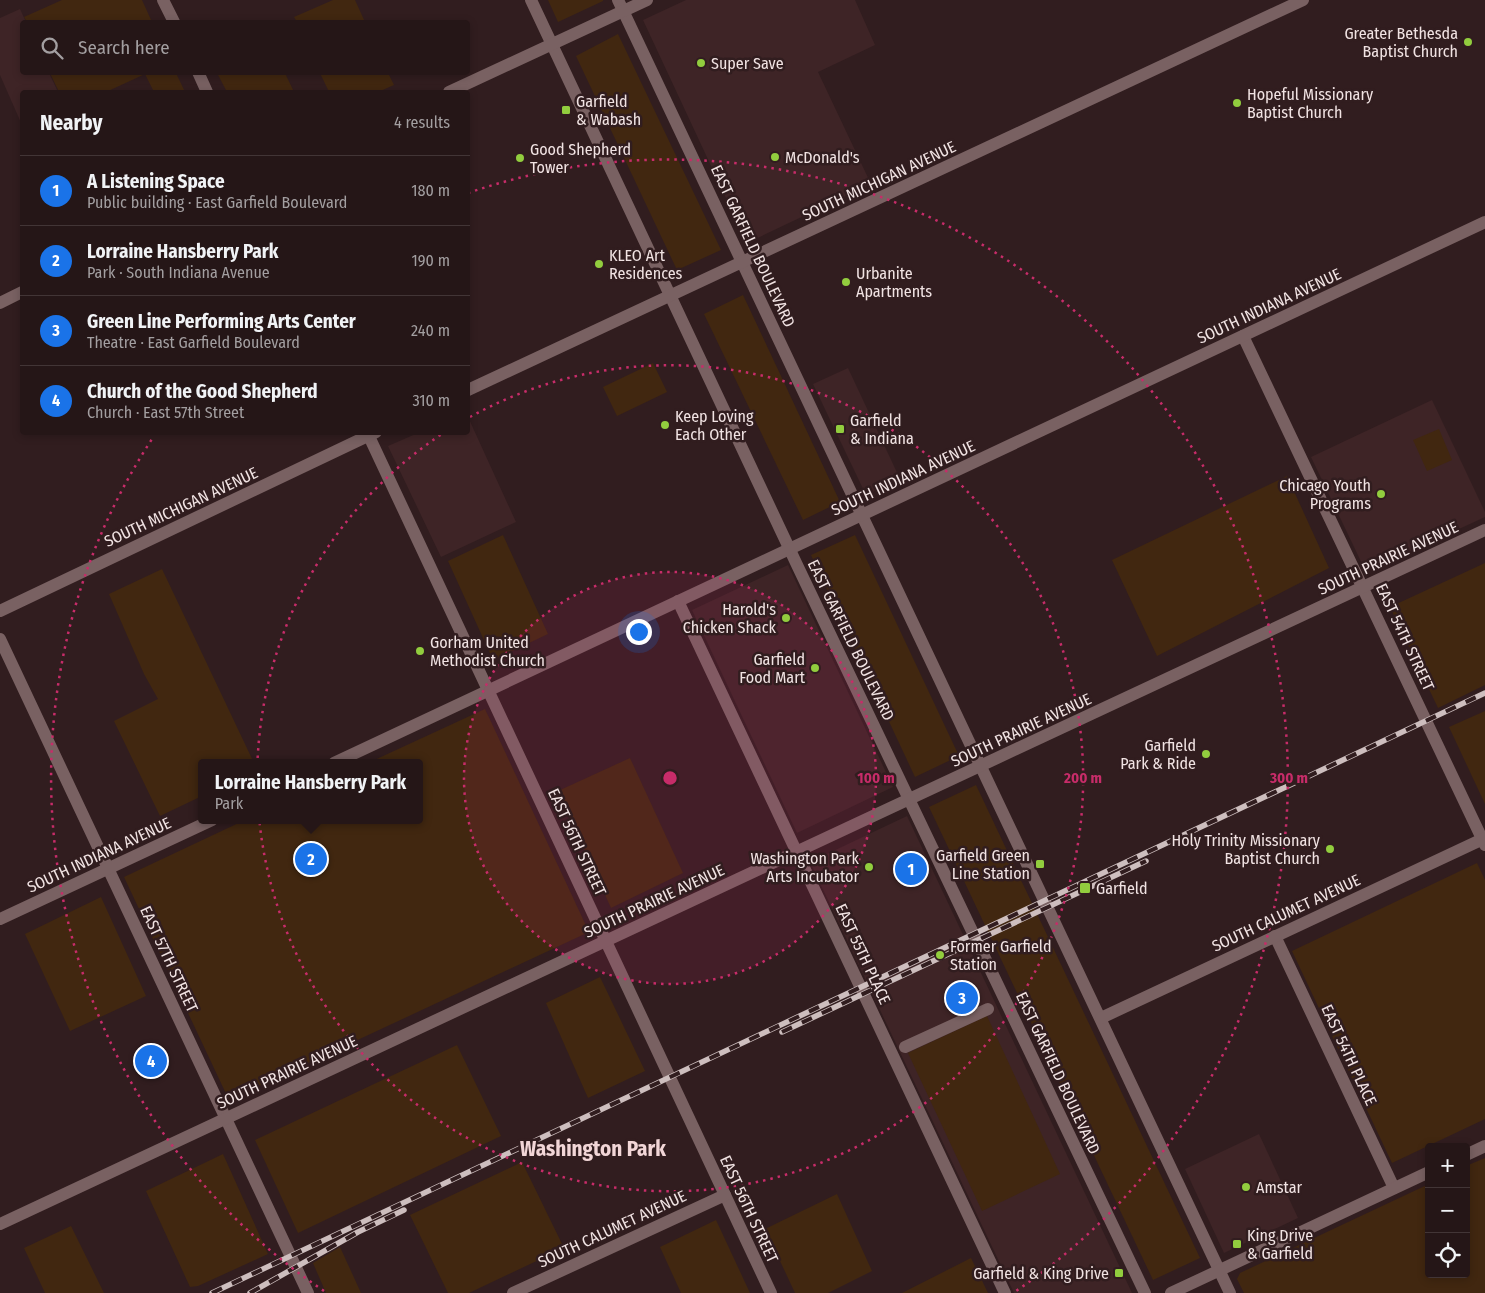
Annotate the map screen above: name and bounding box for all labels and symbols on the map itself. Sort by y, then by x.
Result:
place label: Greater Bethesda Baptist Church [1344,24,1458,61]
marker: Greater Bethesda Baptist Church [1462,36,1474,48]
place label: Super Save [711,54,784,73]
marker: Super Save [695,57,707,69]
place label: Hopeful Missionary Baptist Church [1247,85,1374,122]
place label: Garfield & Wabash [576,92,641,129]
marker: Hopeful Missionary Baptist Church [1231,97,1243,109]
marker: Garfield & Wabash [560,104,572,116]
street label: SOUTH MICHIGAN AVENUE [799,137,959,225]
place label: Good Shepherd Tower [530,140,631,177]
place label: McDonald's [785,148,860,167]
marker: McDonald's [769,151,781,163]
marker: Good Shepherd Tower [514,152,526,164]
street label: EAST GARFIELD BOULEVARD [707,162,799,330]
place label: KLEO Art Residences [609,246,683,283]
marker: KLEO Art Residences [593,258,605,270]
place label: Urbanite Apartments [856,264,932,301]
street label: SOUTH INDIANA AVENUE [1194,264,1344,348]
marker: Urbanite Apartments [840,276,852,288]
place label: Keep Loving Each Other [675,407,754,444]
place label: Garfield & Indiana [850,411,914,448]
marker: Keep Loving Each Other [659,419,671,431]
marker: Garfield & Indiana [834,423,846,435]
street label: SOUTH INDIANA AVENUE [828,436,978,520]
street label: SOUTH MICHIGAN AVENUE [101,463,261,551]
place label: Chicago Youth Programs [1279,476,1371,513]
marker: Chicago Youth Programs [1375,488,1387,500]
street label: SOUTH PRAIRIE AVENUE [1315,517,1461,599]
street label: EAST GARFIELD BOULEVARD [804,556,898,724]
street label: EAST 54TH STREET [1372,580,1438,694]
place label: Harold's Chicken Shack [683,600,777,637]
marker: Harold's Chicken Shack [780,612,792,624]
your location [626,619,652,645]
place label: Gorham United Methodist Church [430,633,545,670]
marker: Gorham United Methodist Church [414,645,426,657]
place label: Garfield Food Mart [739,650,806,687]
marker: Garfield Food Mart [809,662,821,674]
street label: SOUTH PRAIRIE AVENUE [948,689,1094,771]
place label: Garfield Park & Ride [1120,736,1196,773]
marker: Garfield Park & Ride [1200,748,1212,760]
centre of rings [661,769,679,787]
text: 100 m [857,769,895,787]
text: 200 m [1063,769,1102,787]
text: 300 m [1269,769,1308,787]
street label: EAST 56TH STREET [544,785,610,899]
street label: SOUTH INDIANA AVENUE [24,813,174,897]
place label: Holy Trinity Missionary Baptist Church [1171,831,1321,868]
pin: 2 [295,840,327,878]
marker: Holy Trinity Missionary Baptist Church [1324,843,1336,855]
place label: Garfield Green Line Station [936,846,1030,883]
place label: Washington Park Arts Incubator [751,849,860,886]
pin: 1 [895,850,927,888]
marker: Garfield Green Line Station [1034,858,1046,870]
street label: SOUTH PRAIRIE AVENUE [581,860,727,942]
marker: Washington Park Arts Incubator [863,861,875,873]
street label: SOUTH CALUMET AVENUE [1209,870,1363,956]
place label: Garfield [1096,879,1148,898]
marker: Garfield [1078,881,1092,895]
street label: EAST 55TH PLACE [831,901,895,1007]
street label: EAST 57TH STREET [136,903,202,1016]
place label: Former Garfield Station [950,937,1052,974]
marker: Former Garfield Station [934,949,946,961]
pin: 3 [946,979,978,1017]
street label: EAST GARFIELD BOULEVARD [1012,989,1104,1157]
street label: EAST 54TH PLACE [1317,1002,1381,1108]
street label: SOUTH PRAIRIE AVENUE [214,1031,360,1113]
pin: 4 [135,1042,167,1080]
district label: Washington Park [520,1136,666,1162]
street label: EAST 56TH STREET [716,1152,782,1266]
place label: Amstar [1256,1178,1303,1197]
marker: Amstar [1240,1181,1252,1193]
street label: SOUTH CALUMET AVENUE [535,1186,689,1272]
place label: King Drive & Garfield [1247,1226,1313,1263]
marker: King Drive & Garfield [1231,1238,1243,1250]
place label: Garfield & King Drive [973,1264,1109,1283]
marker: Garfield & King Drive [1113,1267,1125,1279]

